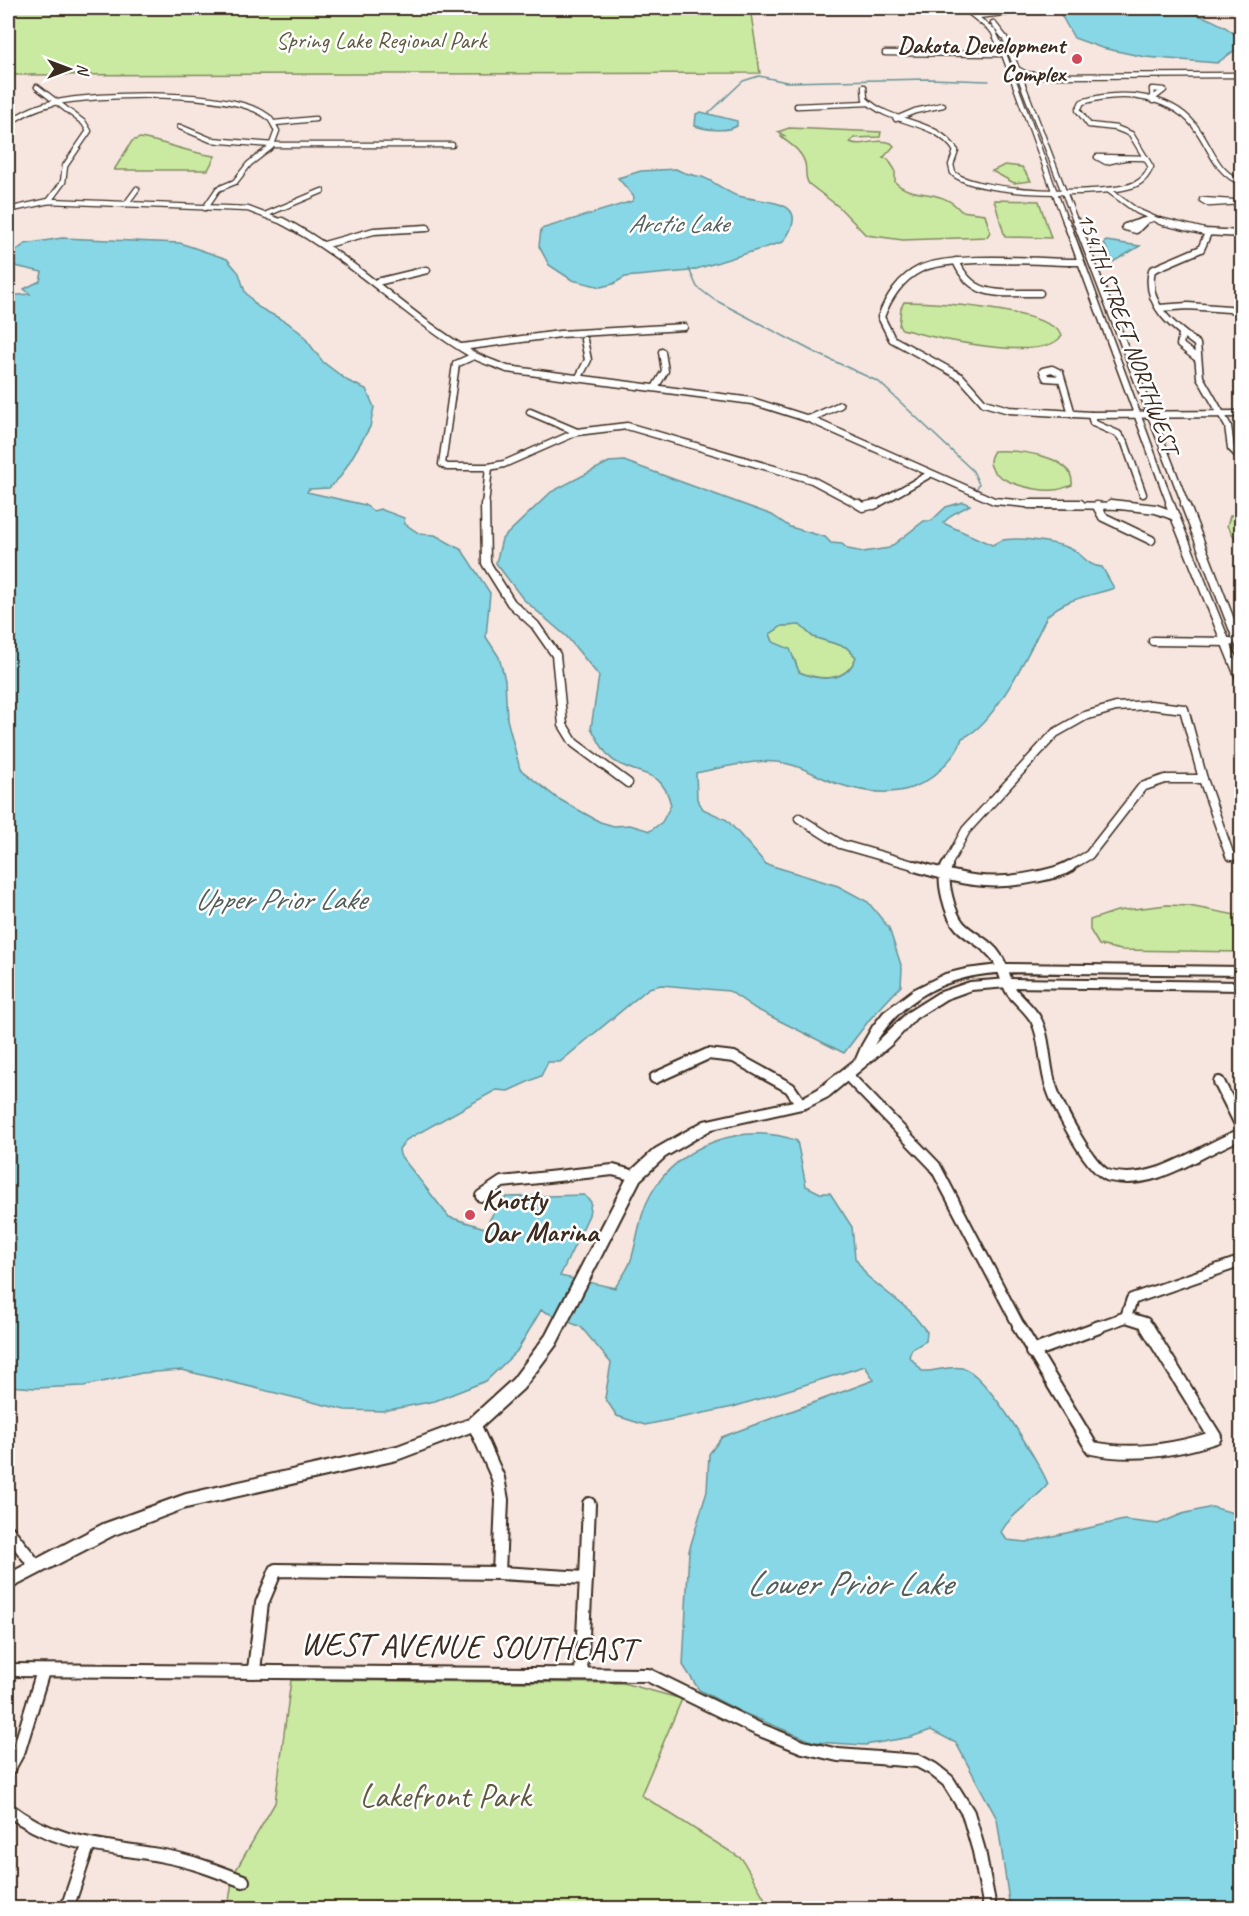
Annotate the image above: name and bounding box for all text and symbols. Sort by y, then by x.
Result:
park label: Spring Lake Regional Park [276,25,489,55]
place label: Dakota Development Complex [898,30,1068,88]
north arrow [39,39,99,99]
marker: Dakota Development Complex [1070,52,1084,66]
text: N [73,64,93,77]
water label: Arctic Lake [628,207,731,240]
street label: 154TH STREET NORTHWEST [1070,208,1187,462]
water label: Upper Prior Lake [195,880,370,918]
place label: Knotty Oar Marina [482,1182,601,1249]
marker: Knotty Oar Marina [463,1208,477,1222]
water label: Lower Prior Lake [747,1560,957,1606]
street label: WEST AVENUE SOUTHEAST [300,1622,643,1670]
park label: Lakefront Park [360,1775,533,1817]

